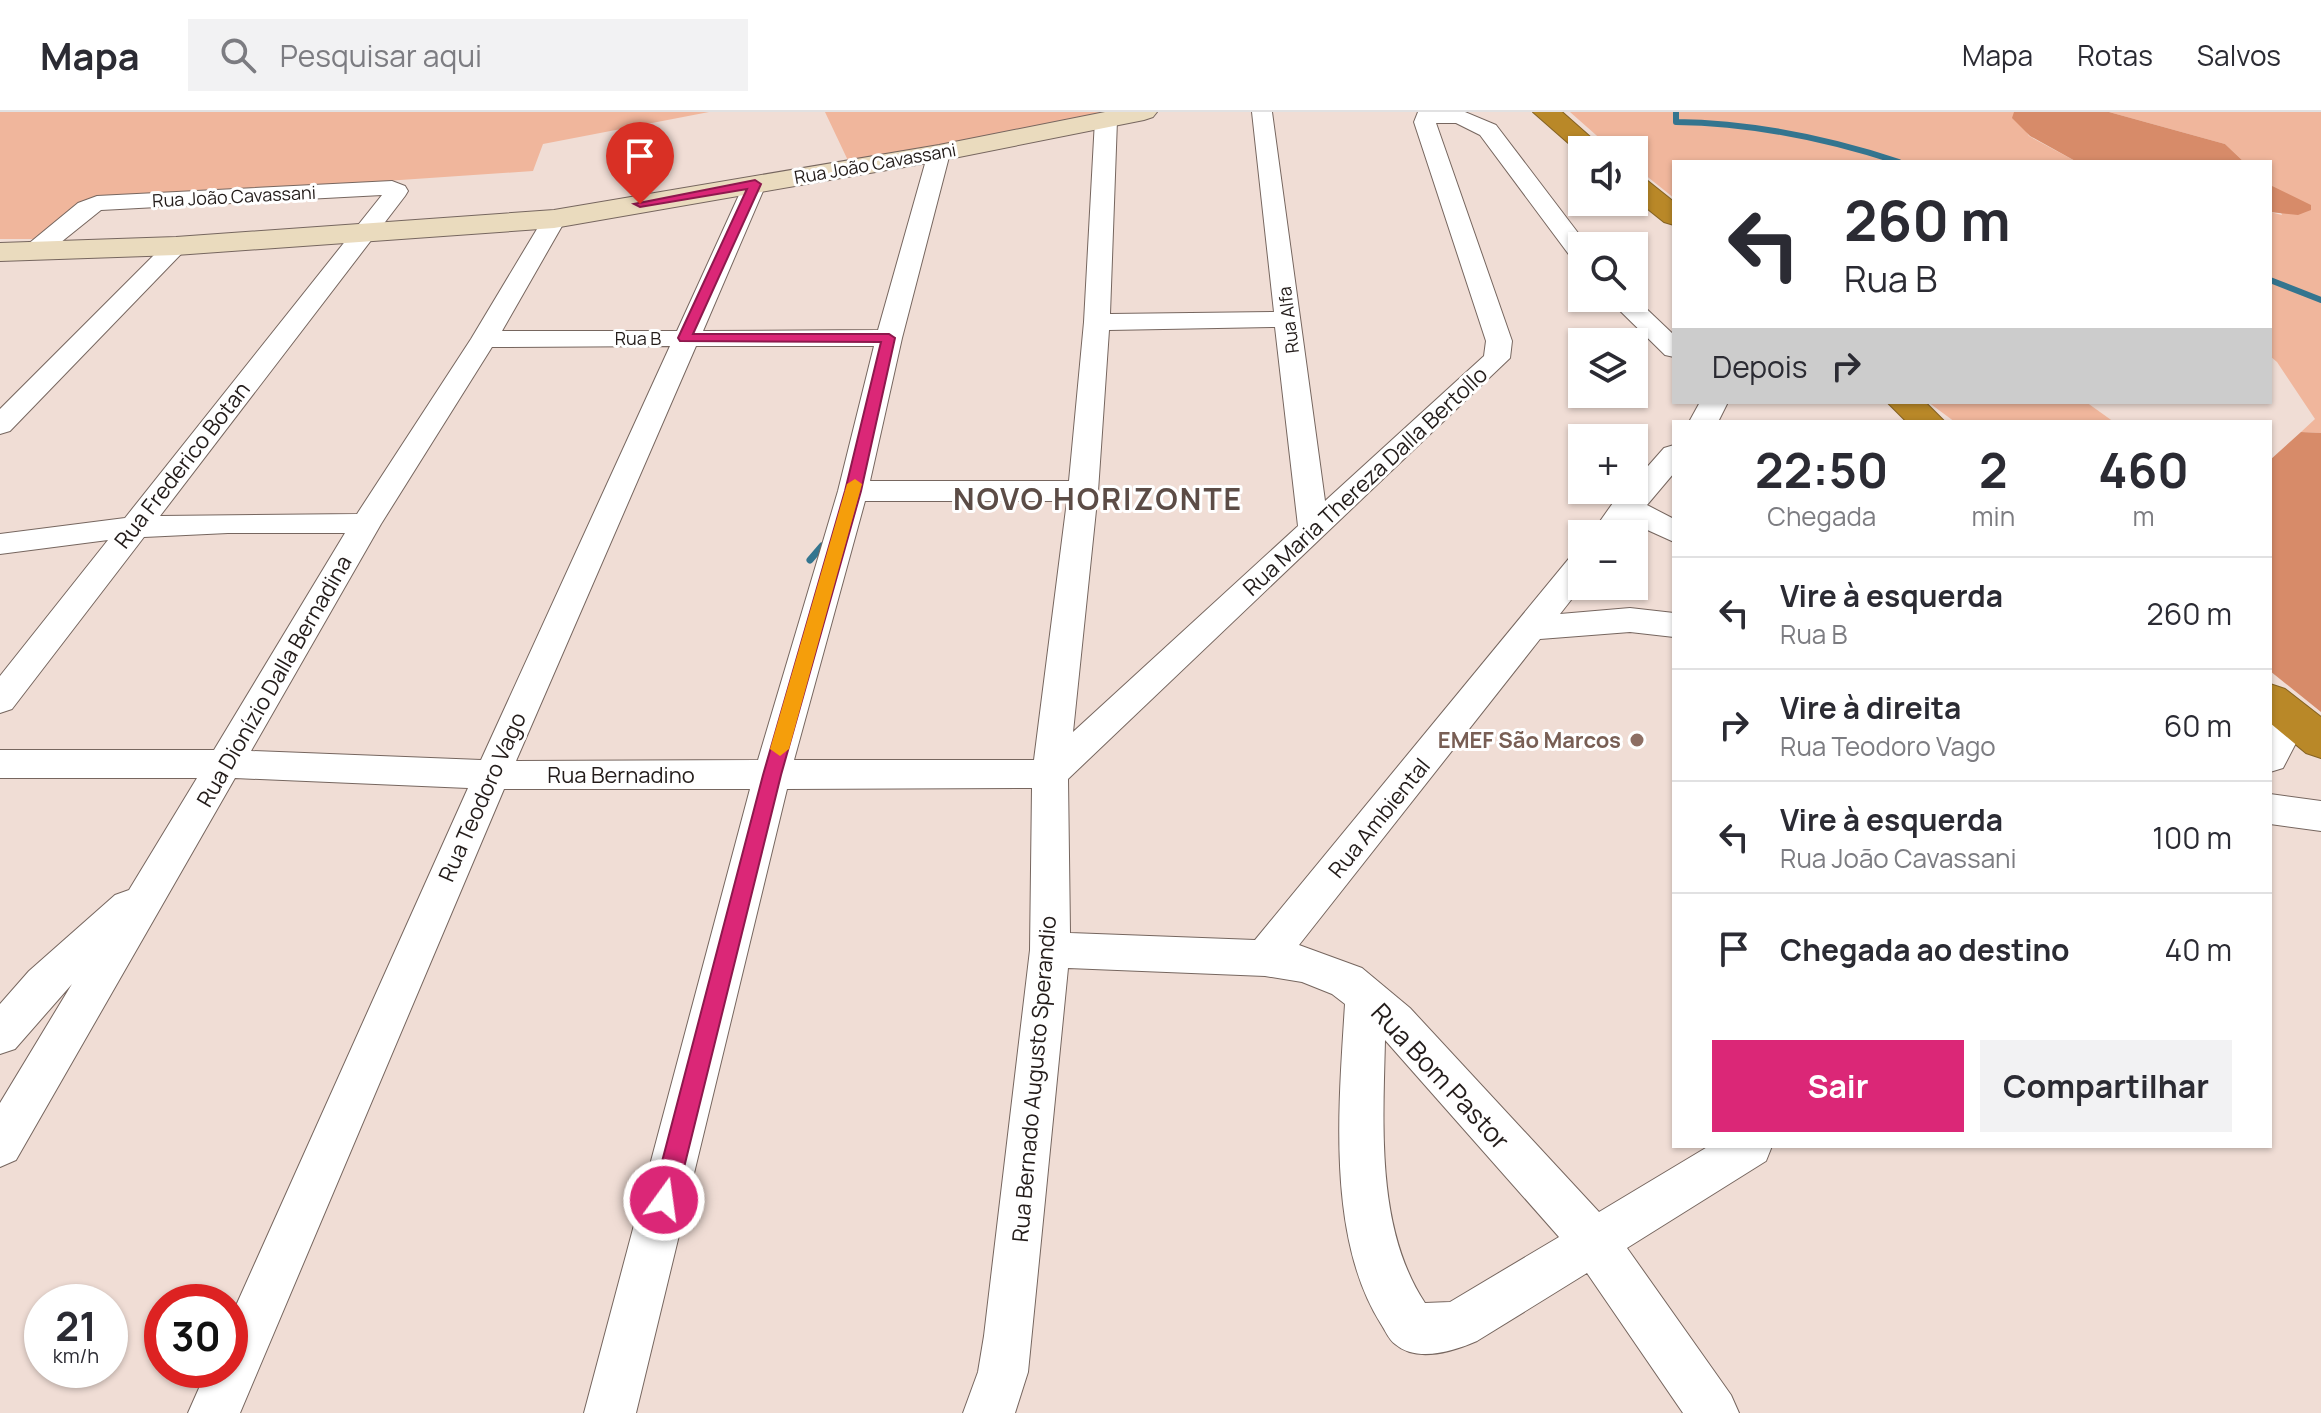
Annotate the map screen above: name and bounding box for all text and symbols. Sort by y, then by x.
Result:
search box [188,19,748,91]
text: Mapa [40,29,140,81]
icon: search [216,33,260,77]
text: Pesquisar aqui [280,35,482,76]
text: Mapa [1962,36,2033,74]
text: Rotas [2077,36,2153,74]
text: Salvos [2197,36,2281,74]
pin [606,122,674,204]
icon: arrive [618,134,662,178]
map controls [1568,136,1648,600]
button: sound [1568,136,1648,216]
street label: Rua João Cavassani [792,137,958,189]
street label: Rua João Cavassani [152,180,316,212]
text: 260 m [1844,181,2011,258]
icon: left [1712,192,1816,296]
button: search [1568,232,1648,312]
text: Rua B [1844,254,1937,303]
street label: Rua Alfa [1272,285,1304,355]
street label: Rua B [615,326,661,350]
button: layers [1568,328,1648,408]
icon: right [1824,344,1868,388]
text: Depois [1712,346,1808,387]
street label: Rua Maria Thereza Dalla Bertollo [1236,360,1494,602]
street label: Rua Frederico Botan [107,375,257,555]
button: + [1568,424,1648,504]
text: 22:50 [1755,437,1888,502]
text: 2 [1979,437,2008,502]
text: 460 [2098,437,2189,502]
district label: NOVO HORIZONTE [953,478,1243,519]
text: Chegada [1767,498,1876,534]
text: min [1972,498,2015,534]
text: m [2133,498,2155,534]
button: − [1568,520,1648,600]
street label: Rua Dionízio Dalla Bernadina [190,550,358,812]
text: Vire à esquerda [1780,575,2003,616]
icon: left [1712,591,1756,635]
text: 260 m [2147,593,2232,634]
text: Rua B [1780,616,1847,652]
text: Vire à direita [1780,687,1961,728]
icon: right [1712,703,1756,747]
text: 60 m [2164,705,2232,746]
street label: Rua Teodoro Vago [431,708,533,886]
place label: EMEF São Marcos [1438,725,1621,755]
text: Rua Teodoro Vago [1780,728,1996,764]
marker: EMEF São Marcos [1628,731,1646,749]
street label: Rua Ambiental [1321,752,1437,884]
street label: Rua Bernadino [547,760,695,790]
text: Vire à esquerda [1780,799,2003,840]
icon: left [1712,815,1756,859]
text: 100 m [2152,817,2232,858]
text: Rua João Cavassani [1780,840,2017,876]
street label: Rua Bernado Augusto Sperandio [1005,915,1063,1243]
icon: arrive [1712,927,1756,971]
text: Chegada ao destino [1780,929,2070,970]
text: 40 m [2165,929,2232,970]
street label: Rua Bom Pastor [1364,995,1518,1157]
button: Sair [1712,1040,1964,1132]
button: Compartilhar [1980,1040,2232,1132]
position arrow [622,1158,706,1242]
speed limit sign: 30 [144,1284,248,1388]
text: 21 [55,1298,97,1353]
text: km/h [53,1342,99,1369]

